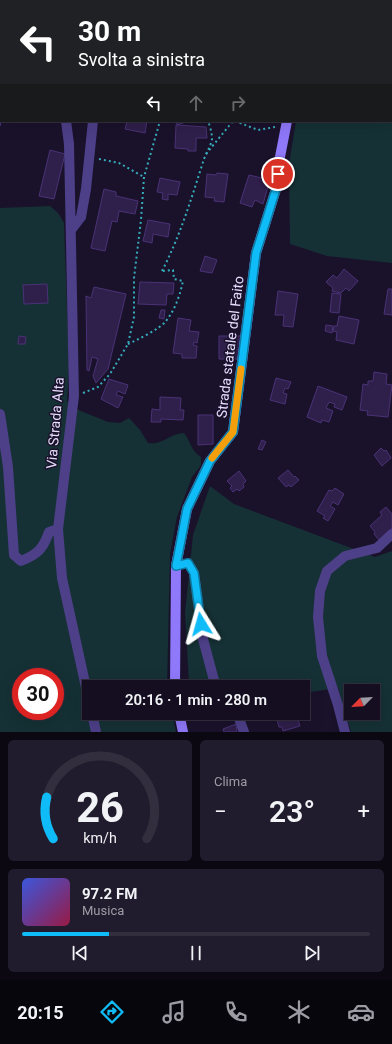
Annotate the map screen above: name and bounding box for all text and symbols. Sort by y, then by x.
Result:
text: 30 m [78,15,141,48]
icon: left [12,16,64,68]
text: Svolta a sinistra [78,49,205,70]
icon: left [143,92,165,114]
icon: ahead [185,92,207,114]
icon: right [227,92,249,114]
pin [261,157,295,191]
icon: arrive [267,163,289,185]
street label: Strada statale del Faito [213,275,247,419]
street label: Via Strada Alta [43,376,67,470]
position arrow [180,603,222,645]
speed limit sign: 30 [12,668,64,720]
north arrow [344,684,380,720]
map controls [344,684,380,720]
text: 20:16 · 1 min · 280 m [125,691,267,709]
text: Clima [214,774,247,789]
text: 26 [76,782,124,831]
text: 23° [269,794,315,829]
text: − [214,799,227,824]
text: + [358,799,370,824]
text: km/h [83,829,117,845]
text: 97.2 FM [82,885,137,903]
text: Musica [82,903,124,918]
icon: previous [69,942,91,964]
icon: pause [185,942,207,964]
icon: next [301,942,323,964]
icon: directions [98,998,126,1026]
icon: music [160,998,188,1026]
icon: phone [222,998,250,1026]
icon: climate [285,998,313,1026]
icon: car [347,998,375,1026]
text: 20:15 [17,1002,64,1023]

